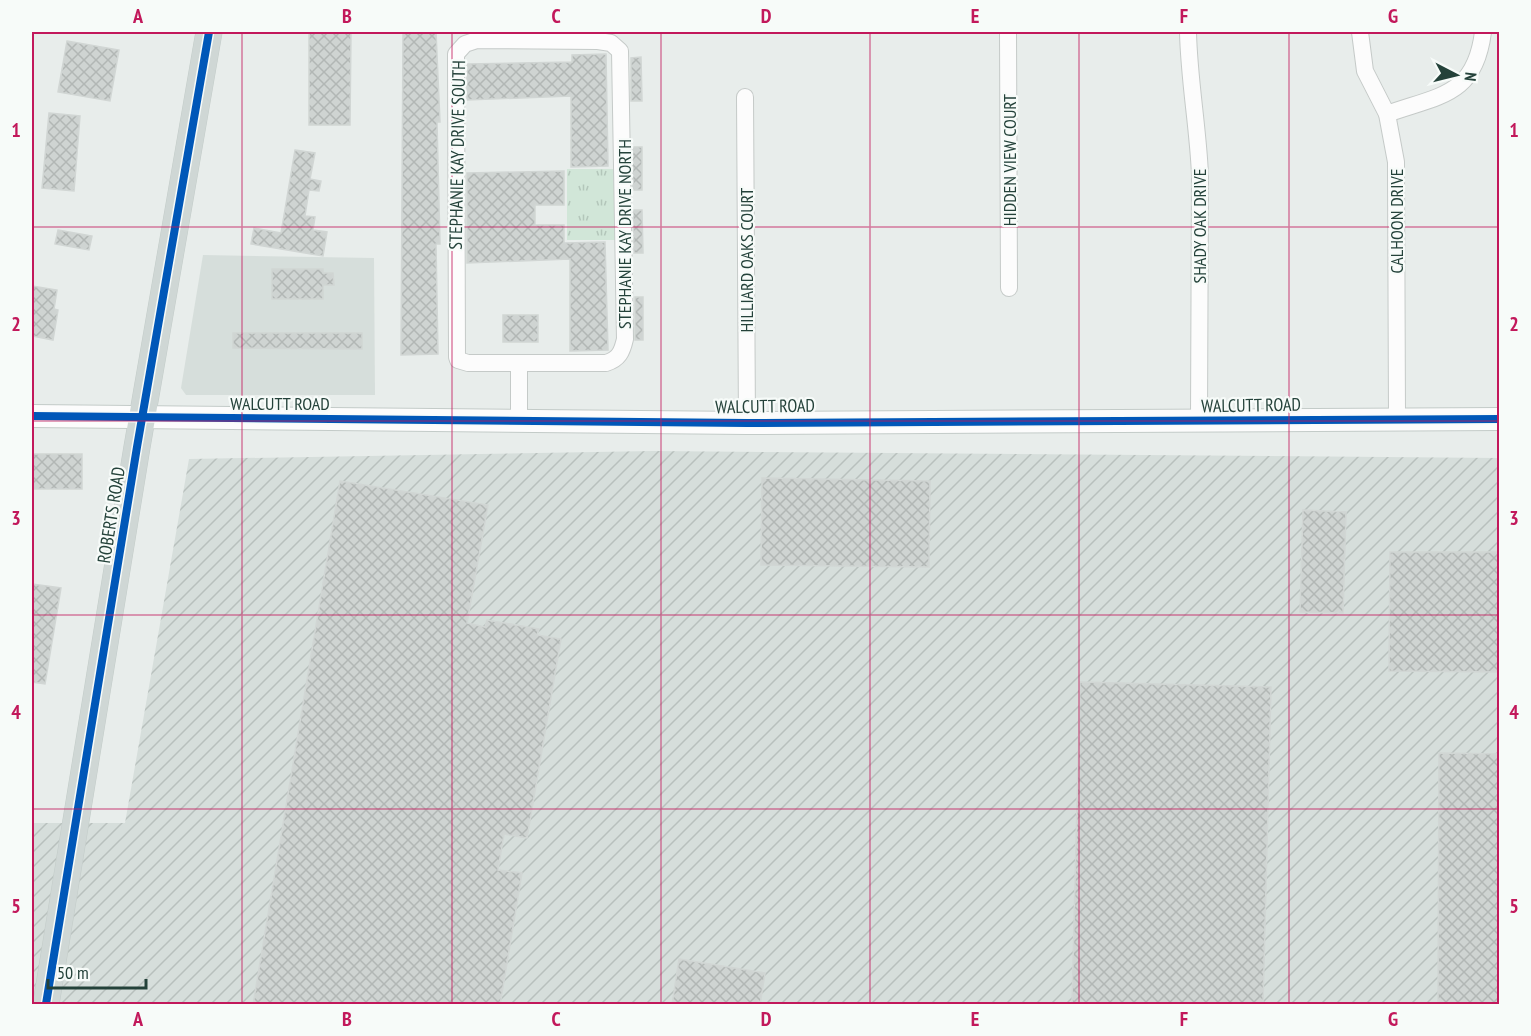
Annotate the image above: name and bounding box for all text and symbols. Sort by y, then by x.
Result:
text: A [132,3,144,29]
text: B [342,3,352,29]
text: C [551,3,561,29]
text: D [761,3,772,29]
text: E [971,3,979,29]
text: F [1180,3,1188,29]
text: G [1388,3,1398,29]
north arrow [1426,45,1486,105]
street label: STEPHANIE KAY DRIVE SOUTH [444,60,470,250]
text: N [1460,71,1481,82]
street label: HIDDEN VIEW COURT [998,94,1021,226]
text: 1 [11,117,21,143]
text: 1 [1509,117,1519,143]
street label: STEPHANIE KAY DRIVE NORTH [613,139,636,329]
street label: CALHOON DRIVE [1385,168,1408,274]
street label: SHADY OAK DRIVE [1188,169,1211,283]
street label: HILLIARD OAKS COURT [735,188,758,332]
text: 2 [11,311,21,337]
text: 2 [1509,311,1519,337]
street label: WALCUTT ROAD [230,392,330,415]
street label: WALCUTT ROAD [1201,393,1301,417]
street label: WALCUTT ROAD [715,394,815,418]
street label: ROBERTS ROAD [92,465,130,565]
text: 3 [11,505,21,531]
text: 3 [1509,505,1519,531]
text: 4 [11,699,21,725]
text: 4 [1509,699,1519,725]
text: 5 [11,893,21,919]
text: 5 [1509,893,1519,919]
scale bar [48,952,146,990]
text: 50 m [57,961,89,984]
text: A [132,1006,144,1032]
text: B [342,1006,352,1032]
text: C [551,1006,561,1032]
text: D [761,1006,772,1032]
text: E [971,1006,979,1032]
text: F [1180,1006,1188,1032]
text: G [1388,1006,1398,1032]

